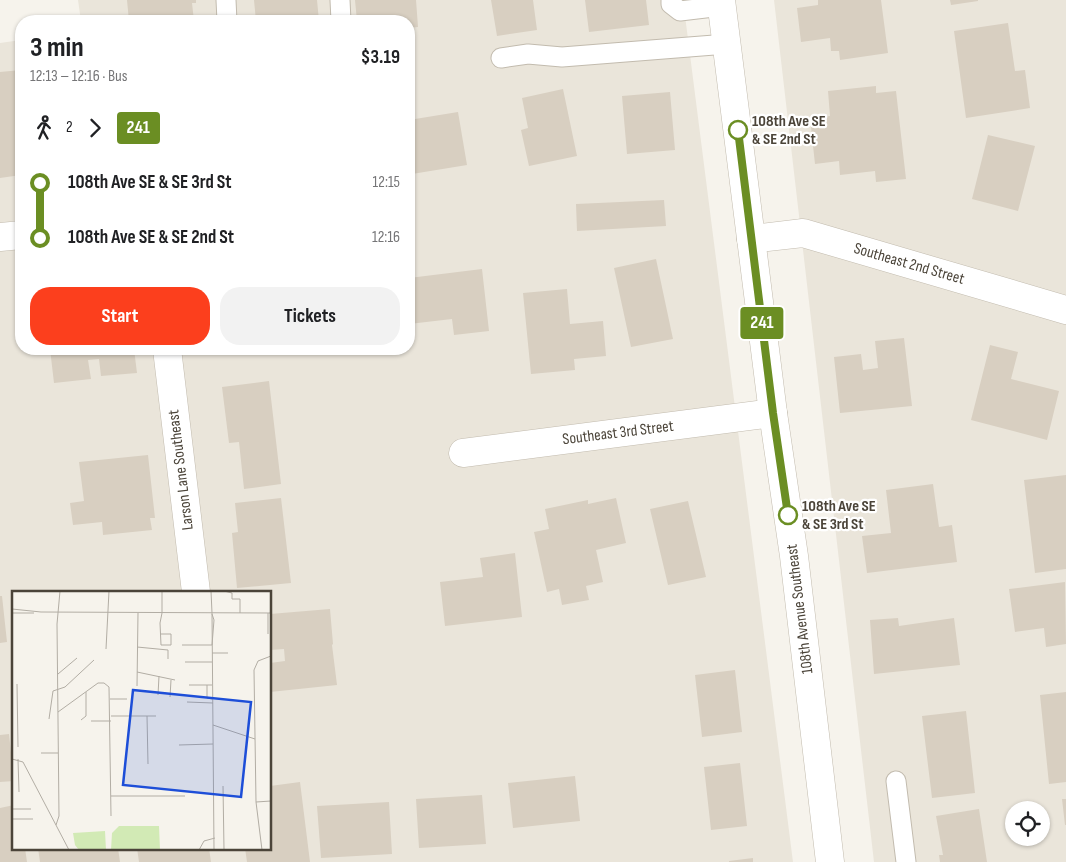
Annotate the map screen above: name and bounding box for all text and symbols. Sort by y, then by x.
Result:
text: 3 min [30,31,84,64]
text: $3.19 [361,46,400,69]
text: 12:13 – 12:16 · Bus [30,67,128,86]
place label: 108th Ave SE & SE 2nd St [752,112,826,149]
icon: walk [30,114,58,142]
icon: forward [81,114,109,142]
text: 241 [127,117,150,138]
text: 2 [66,118,73,137]
marker: 108th Ave SE & SE 2nd St [728,120,748,140]
text: 108th Ave SE & SE 3rd St [68,171,232,194]
text: 12:15 [373,173,400,192]
text: 108th Ave SE & SE 2nd St [68,226,234,249]
text: 12:16 [372,228,400,247]
street label: Southeast 2nd Street [852,239,967,289]
button: Start [30,287,210,345]
button: Tickets [220,287,400,345]
line badge: 241 [733,307,791,339]
text: 241 [750,312,774,333]
street label: Larson Lane Southeast [164,409,198,531]
street label: Southeast 3rd Street [561,417,675,449]
place label: 108th Ave SE & SE 3rd St [802,497,876,534]
marker: 108th Ave SE & SE 3rd St [778,505,798,525]
street label: 108th Avenue Southeast [783,543,817,675]
inset map [12,591,271,850]
map controls [1005,801,1050,846]
button: locate [1005,801,1050,846]

